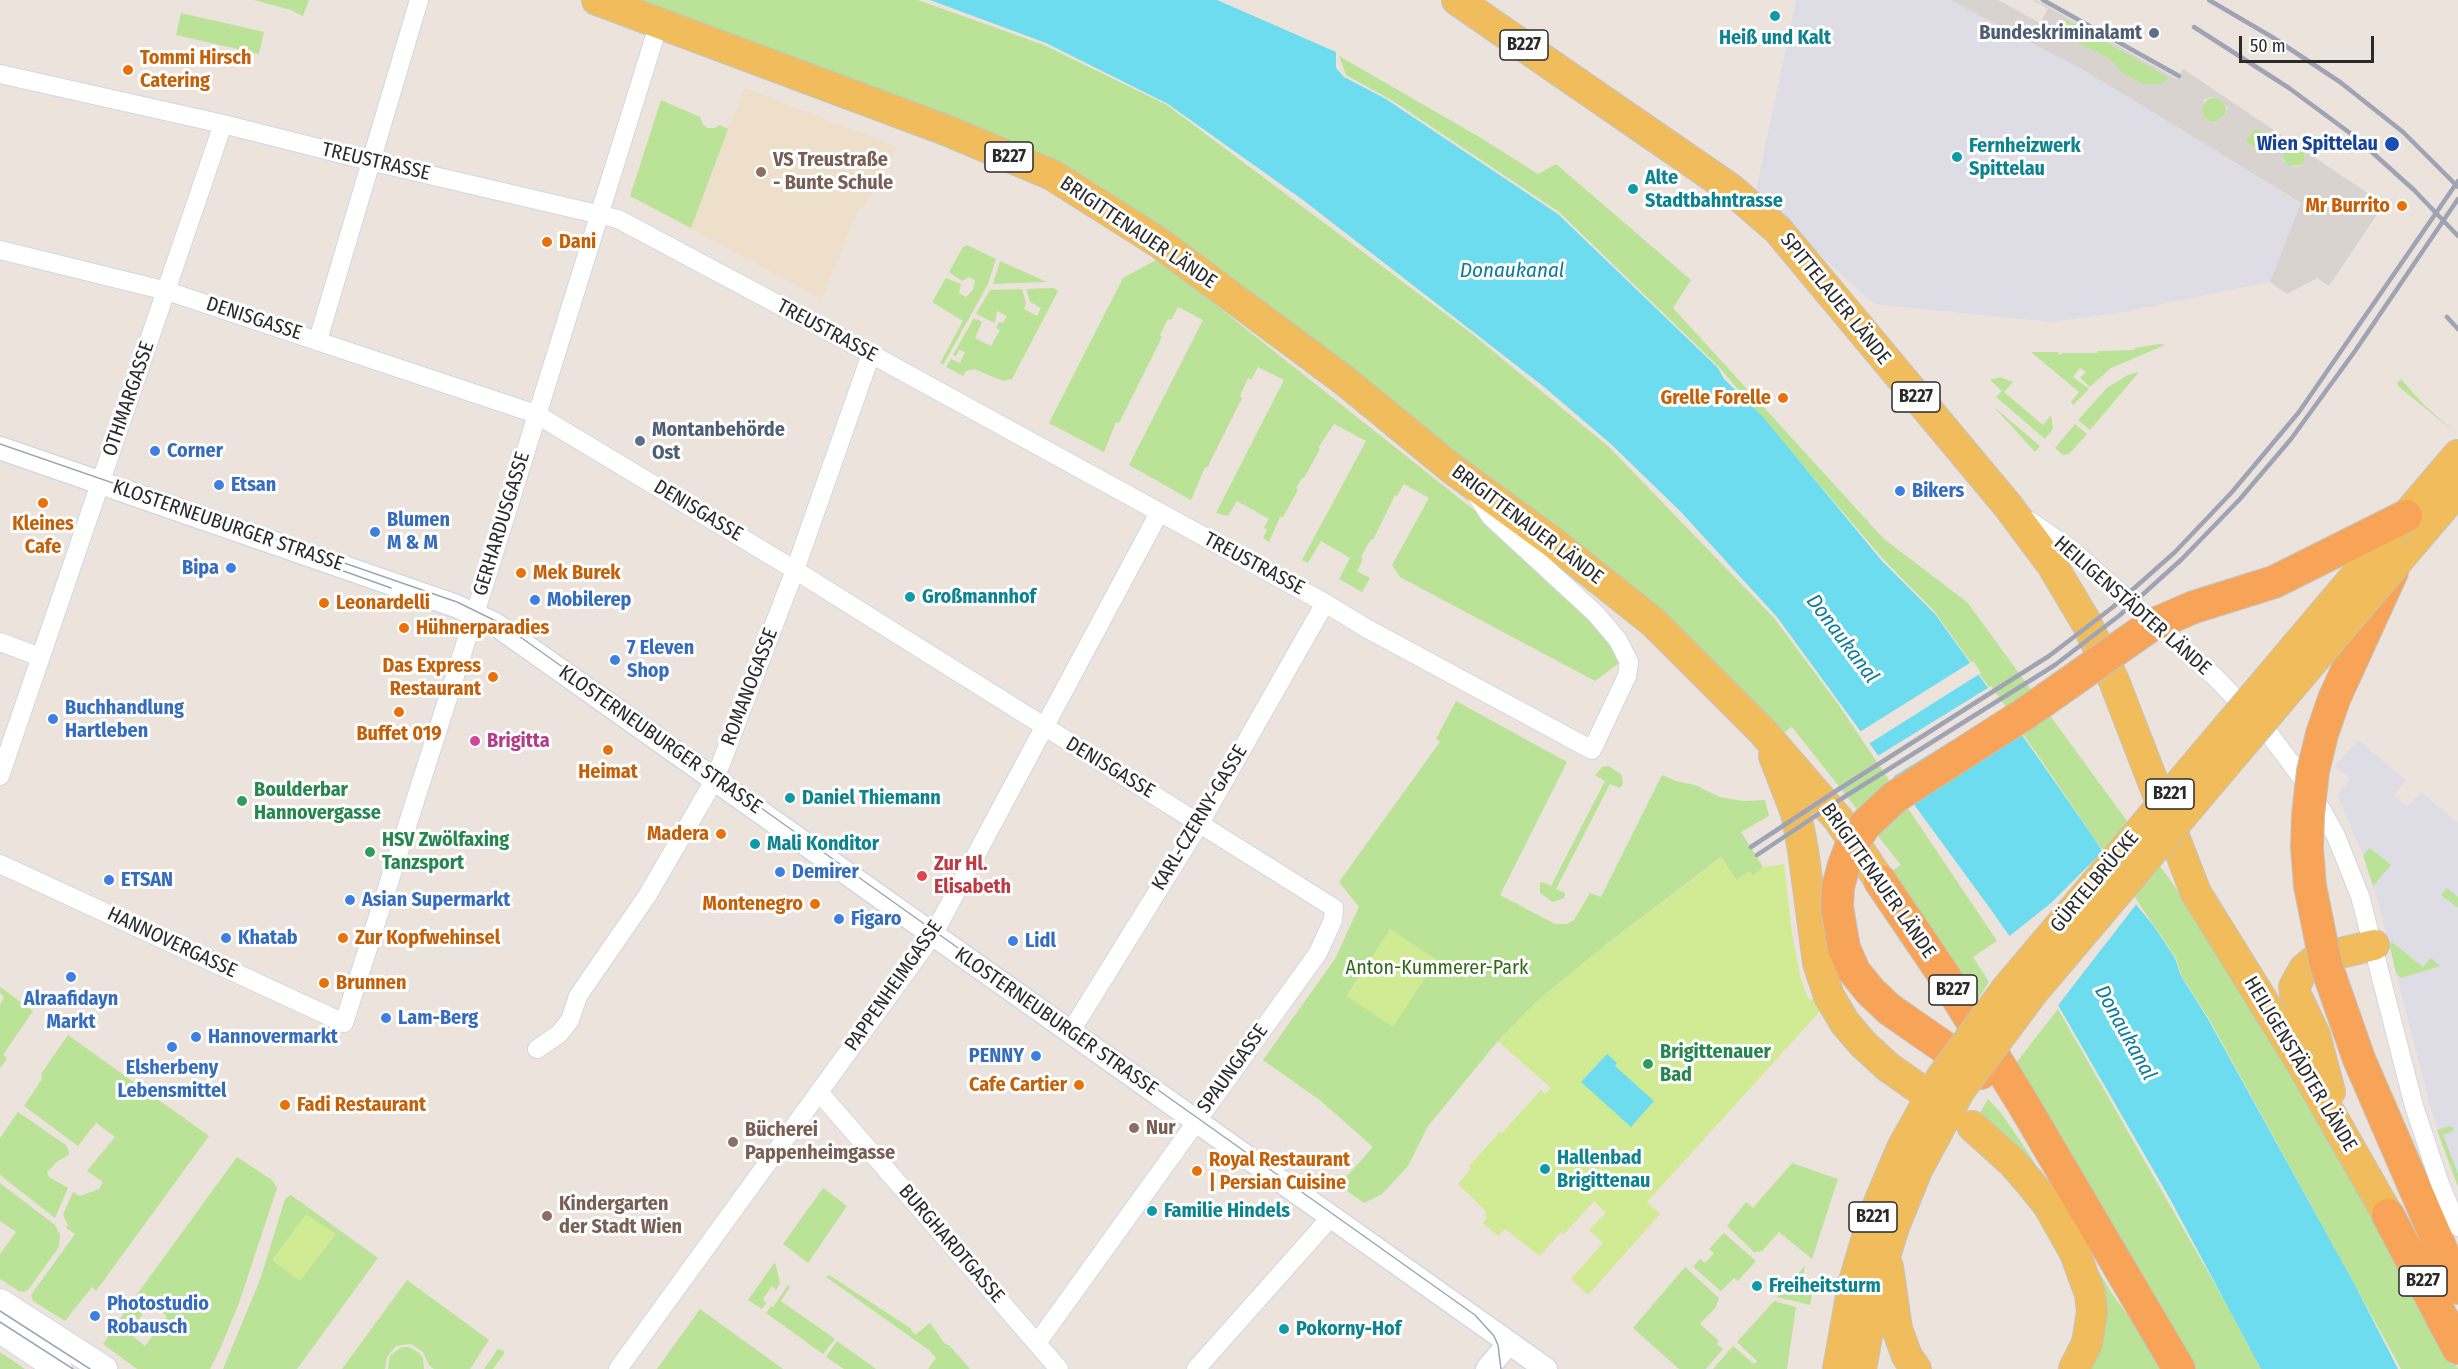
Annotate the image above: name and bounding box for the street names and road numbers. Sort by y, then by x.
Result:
road number: B227 [1500,30,1548,60]
street label: TREUSTRASSE [320,138,432,186]
road number: B227 [985,142,1033,172]
street label: BRIGITTENAUER LÄNDE [1055,172,1221,294]
street label: SPITTELAUER LÄNDE [1775,229,1895,369]
street label: DENISGASSE [203,292,305,346]
street label: TREUSTRASSE [773,295,881,367]
street label: OTHMARGASSE [98,339,160,459]
road number: B227 [1892,382,1940,412]
street label: GERHARDUSGASSE [469,449,535,599]
street label: BRIGITTENAUER LÄNDE [1447,460,1607,590]
street label: KLOSTERNEUBURGER STRASSE [109,475,347,577]
street label: DENISGASSE [649,475,747,547]
street label: TREUSTRASSE [1200,528,1308,600]
street label: HEILIGENSTÄDTER LÄNDE [2049,531,2215,681]
street label: ROMANOGASSE [717,625,783,749]
street label: KLOSTERNEUBURGER STRASSE [554,661,766,819]
street label: DENISGASSE [1061,732,1159,804]
street label: KARL-CZERNY-GASSE [1147,741,1253,895]
road number: B221 [2146,779,2194,809]
street label: BRIGITTENAUER LÄNDE [1816,799,1940,963]
street label: GÜRTELBRÜCKE [2046,826,2144,938]
street label: HANNOVERGASSE [103,902,241,984]
street label: PAPPENHEIMGASSE [840,916,948,1056]
street label: KLOSTERNEUBURGER STRASSE [950,943,1162,1101]
street label: HEILIGENSTÄDTER LÄNDE [2238,972,2362,1156]
road number: B227 [1929,975,1977,1005]
street label: SPAUNGASSE [1193,1020,1273,1118]
street label: BURGHARDTGASSE [893,1180,1009,1308]
road number: B221 [1849,1202,1897,1232]
road number: B227 [2399,1266,2447,1296]

